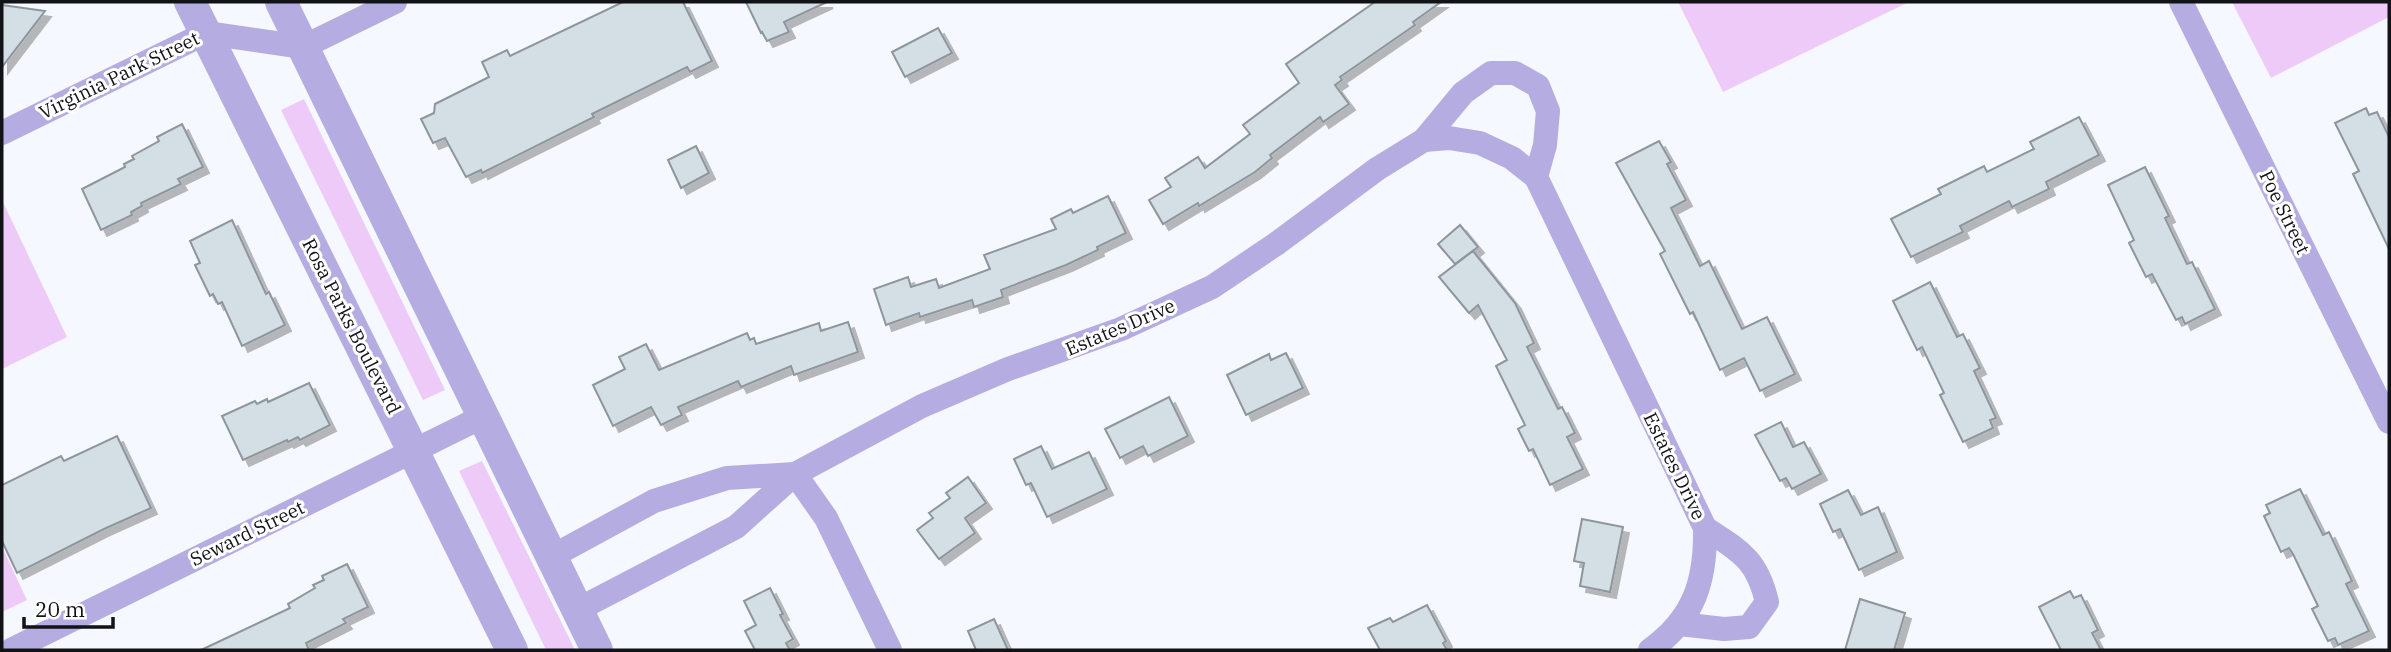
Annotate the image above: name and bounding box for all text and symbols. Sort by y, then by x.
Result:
street label: Virginia Park Street [35,26,203,124]
street label: Poe Street [2254,166,2316,258]
street label: Rosa Parks Boulevard [297,234,407,418]
street label: Estates Drive [1062,293,1178,361]
street label: Estates Drive [1639,408,1711,524]
street label: Seward Street [186,495,308,571]
scale bar [24,586,114,630]
text: 20 m [35,595,85,623]

